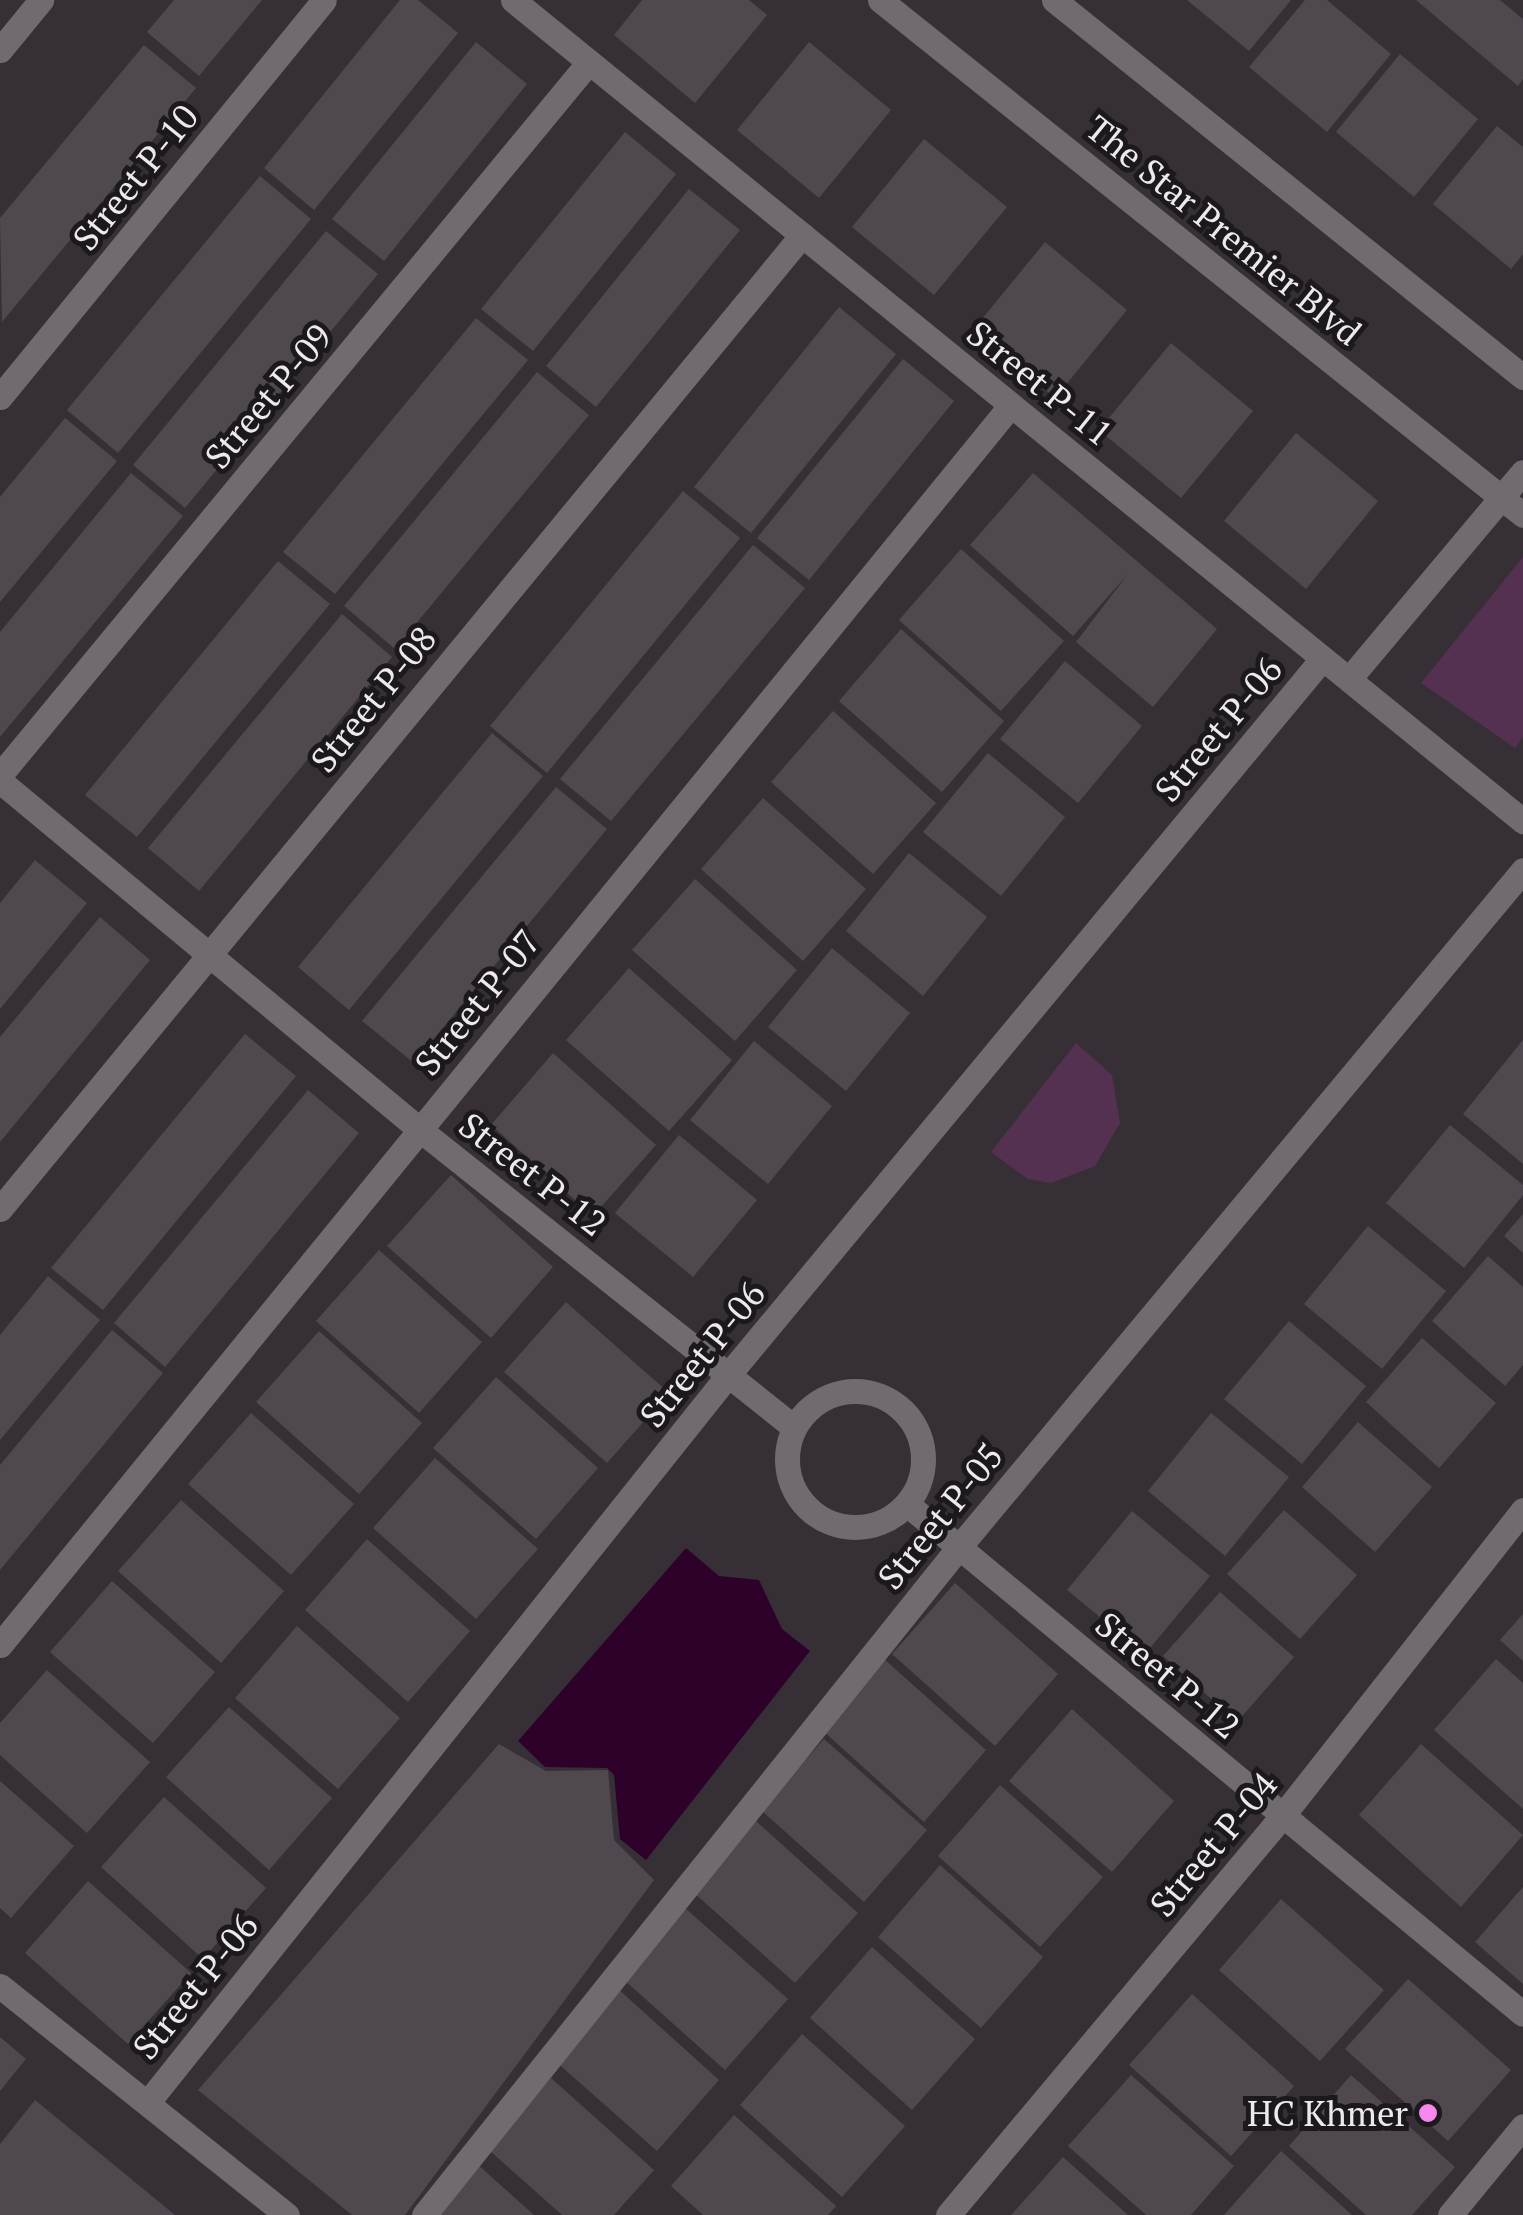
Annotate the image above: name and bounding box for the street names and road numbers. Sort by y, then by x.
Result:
street label: Street P-10 [64,96,206,258]
street label: The Star Premier Blvd [1078,106,1370,354]
street label: Street P-11 [959,312,1121,454]
street label: Street P-09 [196,316,340,476]
street label: Street P-08 [302,618,444,780]
street label: Street P-06 [1146,649,1290,809]
street label: Street P-07 [406,921,548,1083]
street label: Street P-12 [451,1104,615,1244]
street label: Street P-06 [631,1273,773,1435]
street label: Street P-05 [869,1435,1011,1597]
street label: Street P-12 [1088,1603,1248,1747]
street label: Street P-04 [1141,1764,1285,1924]
street label: Street P-06 [124,1905,266,2067]

